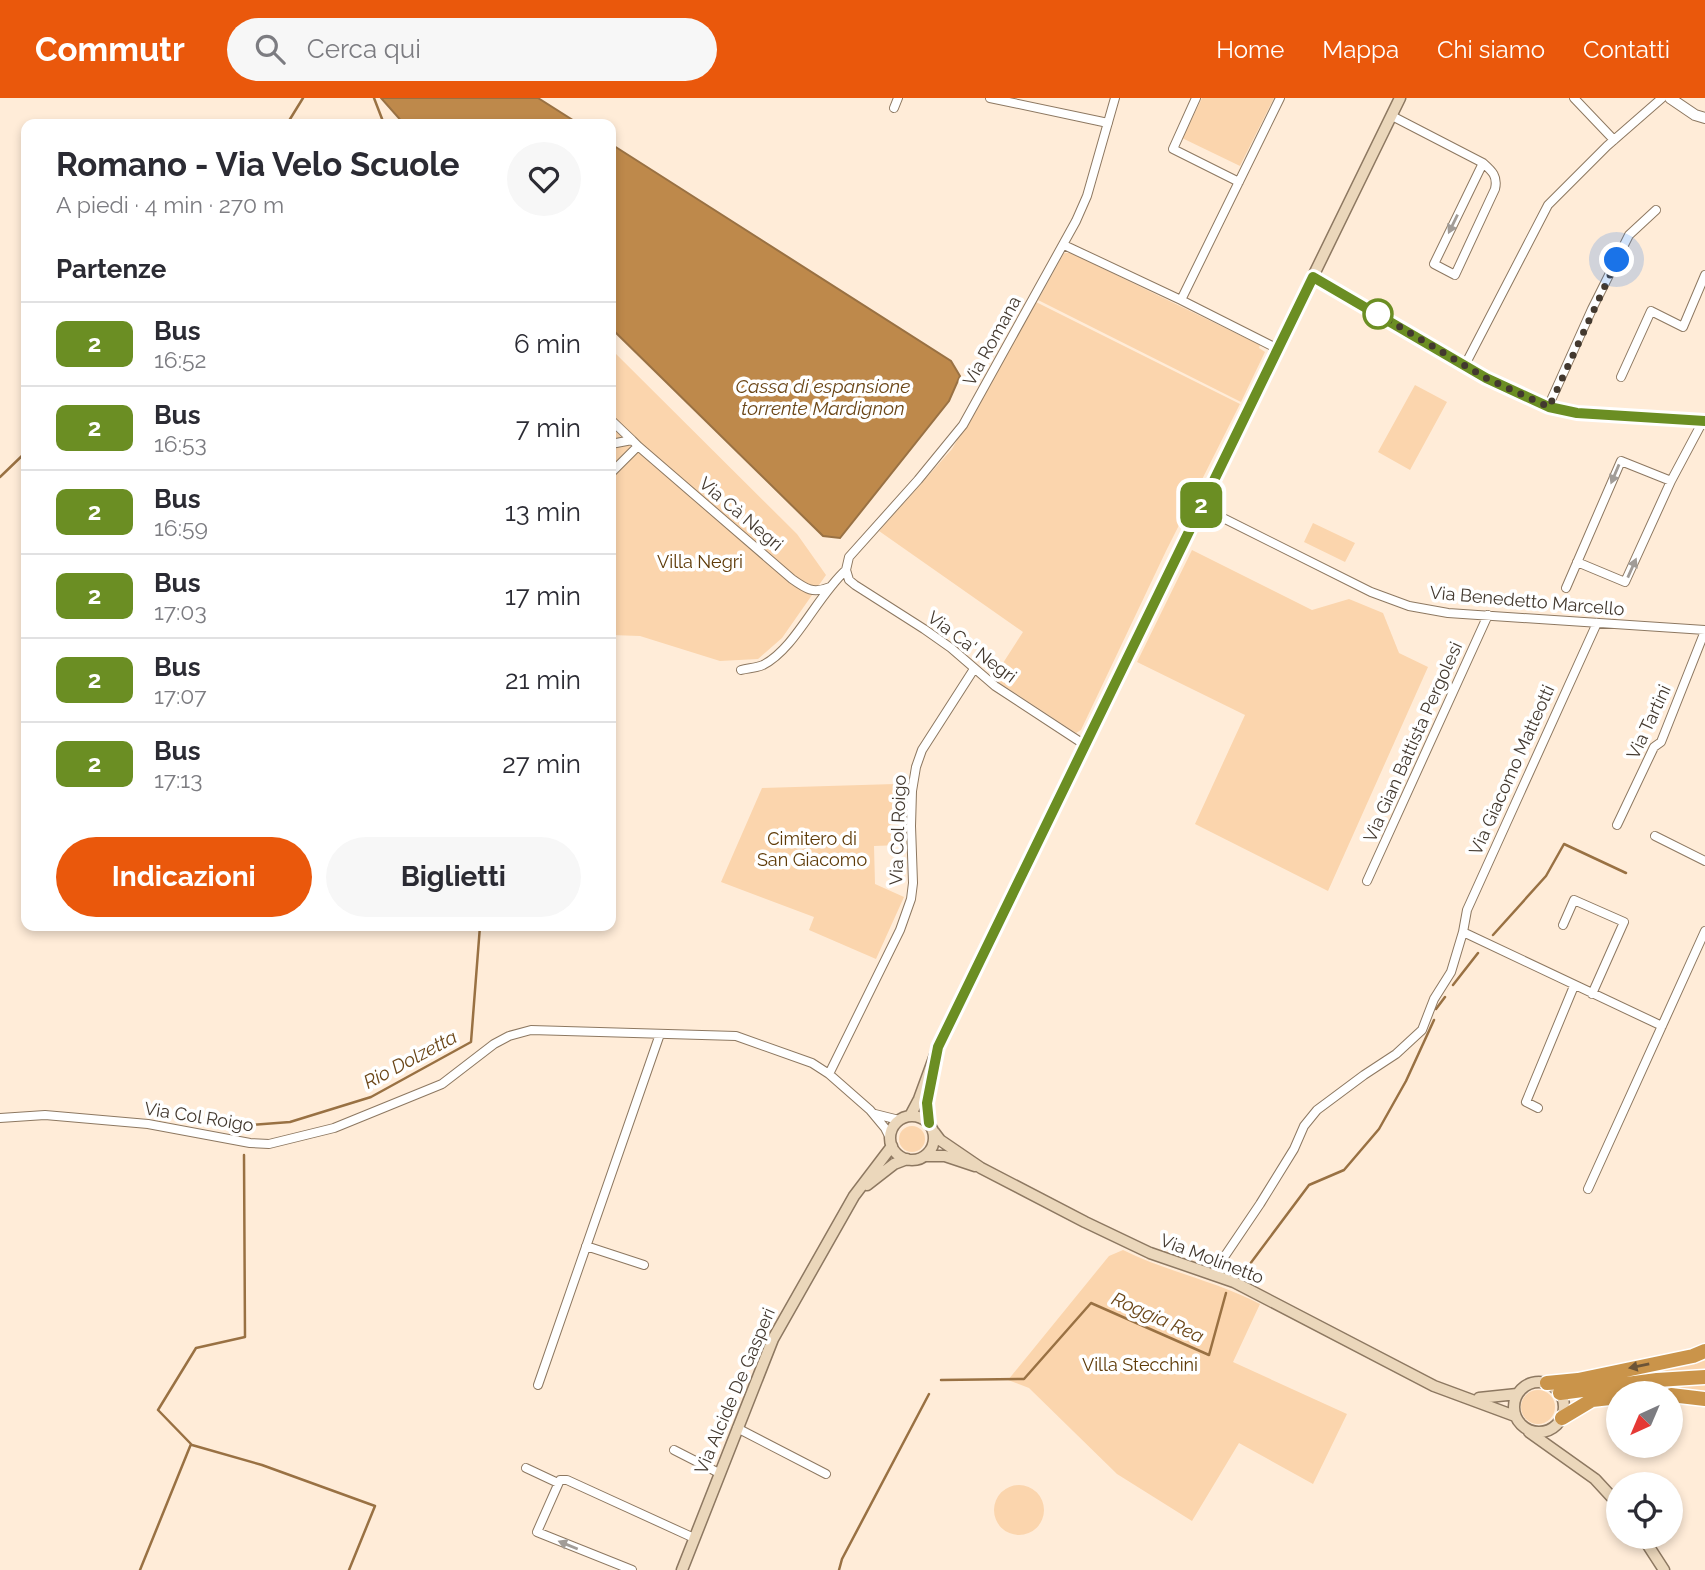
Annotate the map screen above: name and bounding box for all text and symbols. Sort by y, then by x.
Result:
search box [227,18,717,81]
text: Commutr [35,30,185,69]
icon: search [251,30,289,68]
text: Cerca qui [307,34,421,64]
text: Home [1216,35,1284,64]
text: Mappa [1322,35,1399,64]
text: Chi siamo [1437,35,1545,64]
text: Contatti [1583,35,1670,64]
button: heart [507,142,581,216]
text: Romano - Via Velo Scuole [56,145,460,184]
text: A piedi · 4 min · 270 m [56,191,284,218]
one-way arrow [1447,214,1459,234]
your location [1599,242,1634,277]
text: Partenze [56,254,166,284]
street label: Via Romana [958,292,1025,389]
unlabelled marker [1363,299,1393,329]
text: Bus [154,316,201,346]
text: 2 [88,329,101,358]
text: 6 min [514,329,581,359]
text: 16:52 [154,346,207,373]
water label: Cassa di espansione torrente Mardignon [736,375,910,419]
text: Bus [154,400,201,430]
text: 2 [88,413,101,442]
text: 7 min [516,413,581,443]
text: 16:53 [154,430,207,457]
one-way arrow [1609,464,1621,484]
street label: Via Cà Negri [695,472,788,555]
line badge: 2 [1178,482,1224,528]
text: Bus [154,484,201,514]
text: 2 [1194,490,1208,519]
text: 2 [88,497,101,526]
text: 13 min [505,497,581,527]
text: 16:59 [154,514,208,541]
park label: Villa Negri [657,551,743,572]
one-way arrow [1626,558,1638,578]
text: Bus [154,568,201,598]
text: 2 [88,581,101,610]
text: 17 min [505,581,581,611]
street label: Via Benedetto Marcello [1429,582,1626,620]
text: 17:03 [154,598,207,625]
street label: Via Ca' Negri [924,606,1021,687]
street label: Via Gian Battista Pergolesi [1359,639,1466,845]
text: Bus [154,652,201,682]
text: 2 [88,665,101,694]
text: 21 min [505,665,581,695]
street label: Via Giacomo Matteotti [1465,681,1559,858]
street label: Via Tartini [1622,681,1675,762]
text: 17:07 [154,682,207,709]
text: Bus [154,736,201,766]
text: 2 [88,749,101,778]
text: 27 min [502,749,581,779]
text: 17:13 [154,766,202,793]
street label: Via Col Roigo [885,774,910,886]
park label: Cimitero di San Giacomo [757,828,867,870]
button: Indicazioni [56,837,312,917]
button: Biglietti [326,837,581,917]
water label: Rio Dolzetta [360,1025,460,1093]
street label: Via Col Roigo [143,1097,256,1136]
street label: Via Molinetto [1157,1229,1267,1288]
water label: Roggia Rea [1109,1287,1207,1347]
street label: Via Alcide De Gasperi [690,1305,779,1477]
park label: Villa Stecchini [1082,1354,1198,1375]
one-way arrow [1628,1361,1650,1372]
north arrow [1606,1381,1684,1458]
map controls [1606,1381,1683,1549]
button: locate [1606,1472,1683,1549]
one-way arrow [558,1539,579,1550]

